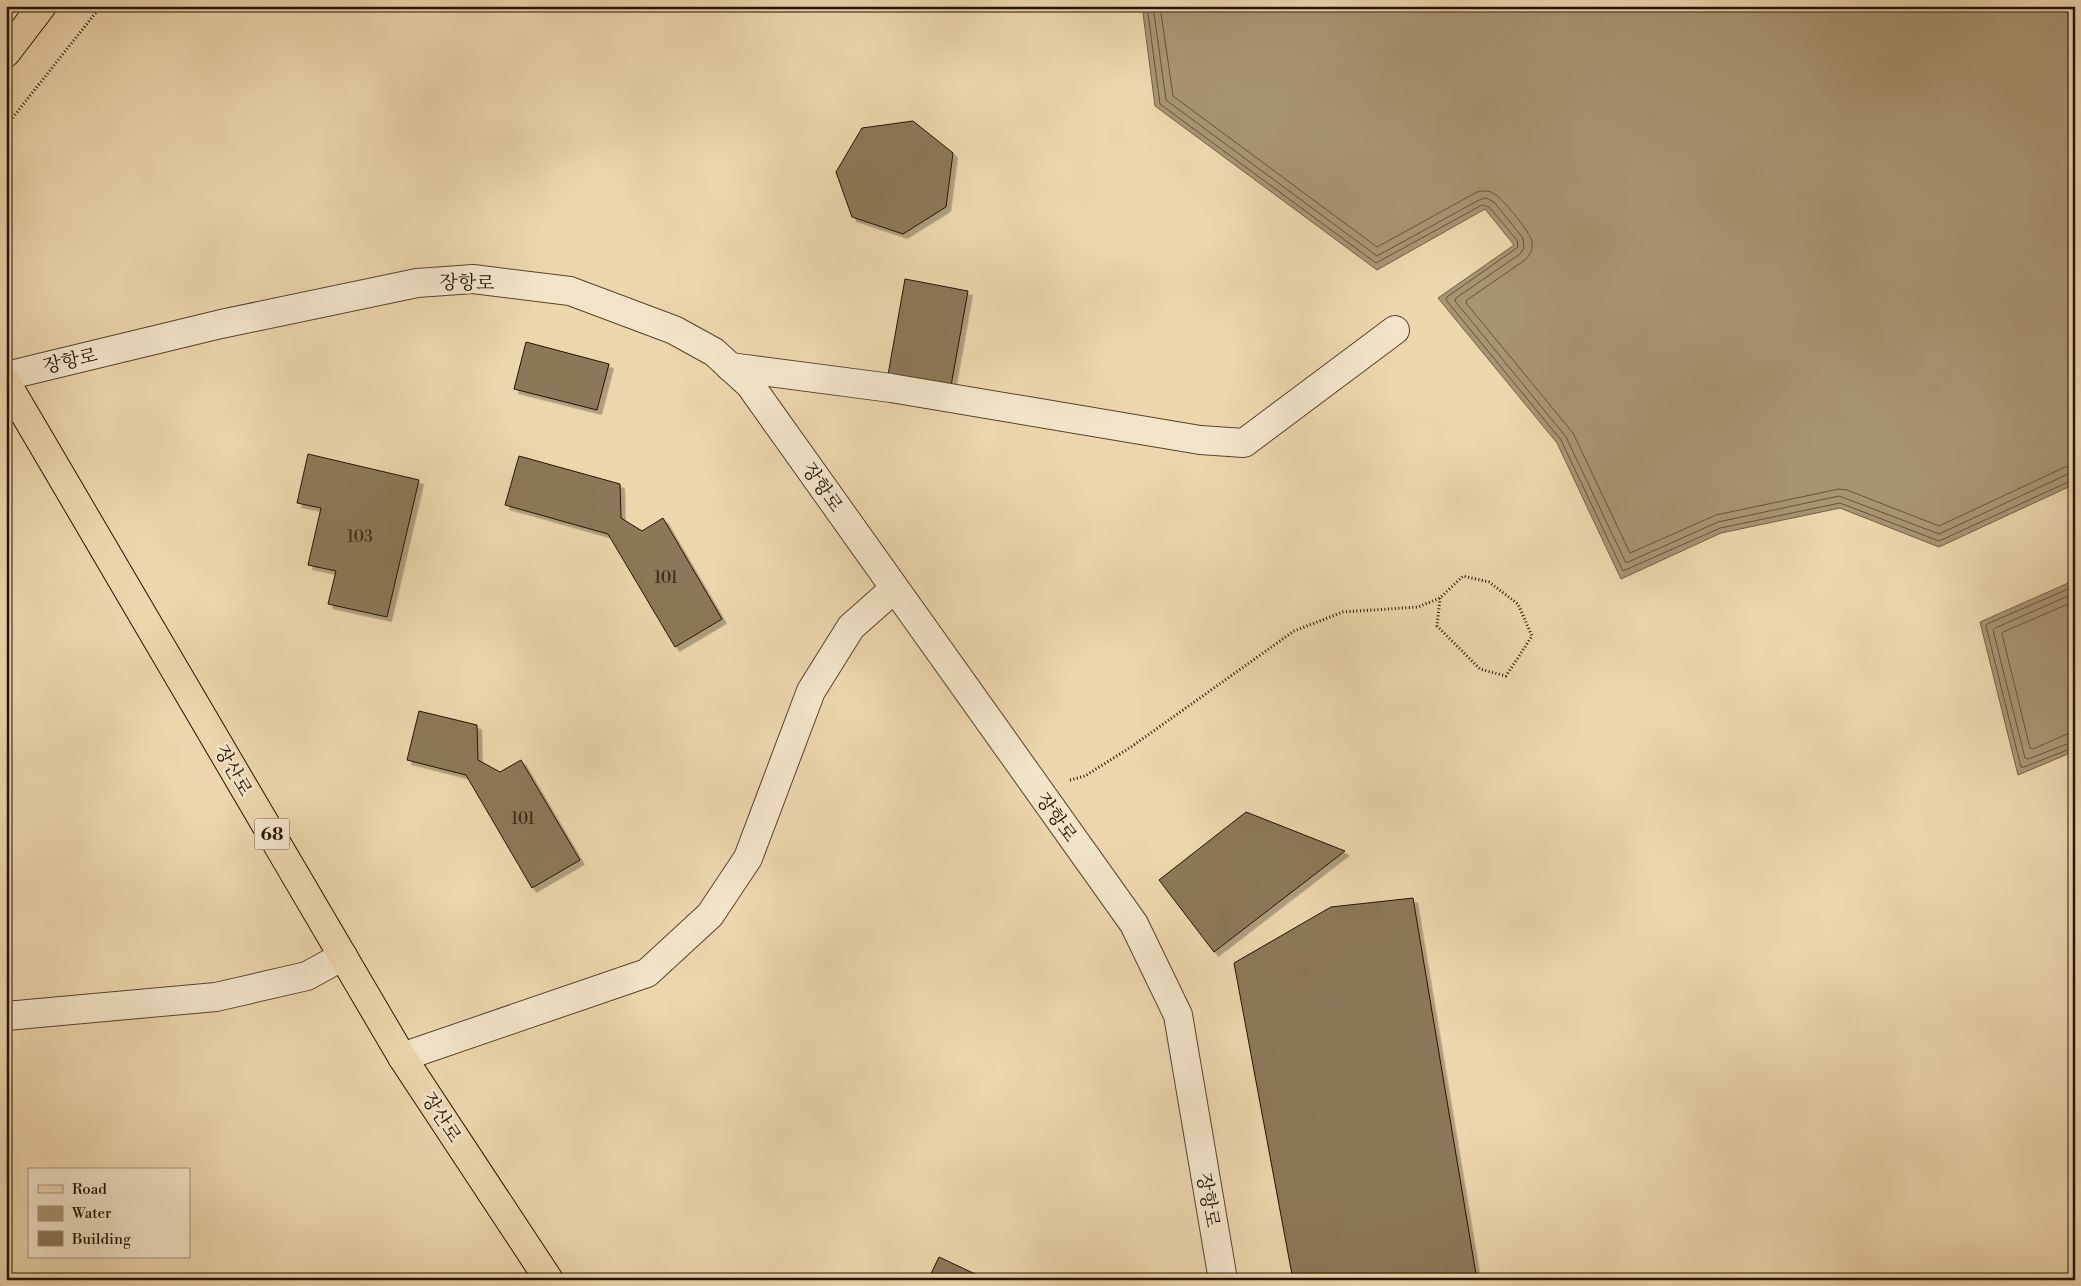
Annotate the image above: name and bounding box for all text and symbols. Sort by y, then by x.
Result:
street label: 장항로 [439,271,495,295]
street label: 장항로 [41,343,100,379]
street label: 장항로 [797,458,848,517]
house number: 103 [347,527,373,547]
house number: 101 [654,568,678,588]
street label: 장산로 [209,741,257,800]
street label: 장항로 [1030,788,1082,847]
house number: 101 [511,809,535,829]
road number: 68 [254,819,290,850]
street label: 장산로 [416,1088,466,1147]
legend [28,1168,190,1258]
street label: 장항로 [1191,1171,1225,1229]
text: Road [72,1180,107,1199]
text: Water [71,1204,112,1223]
text: Building [71,1230,131,1249]

